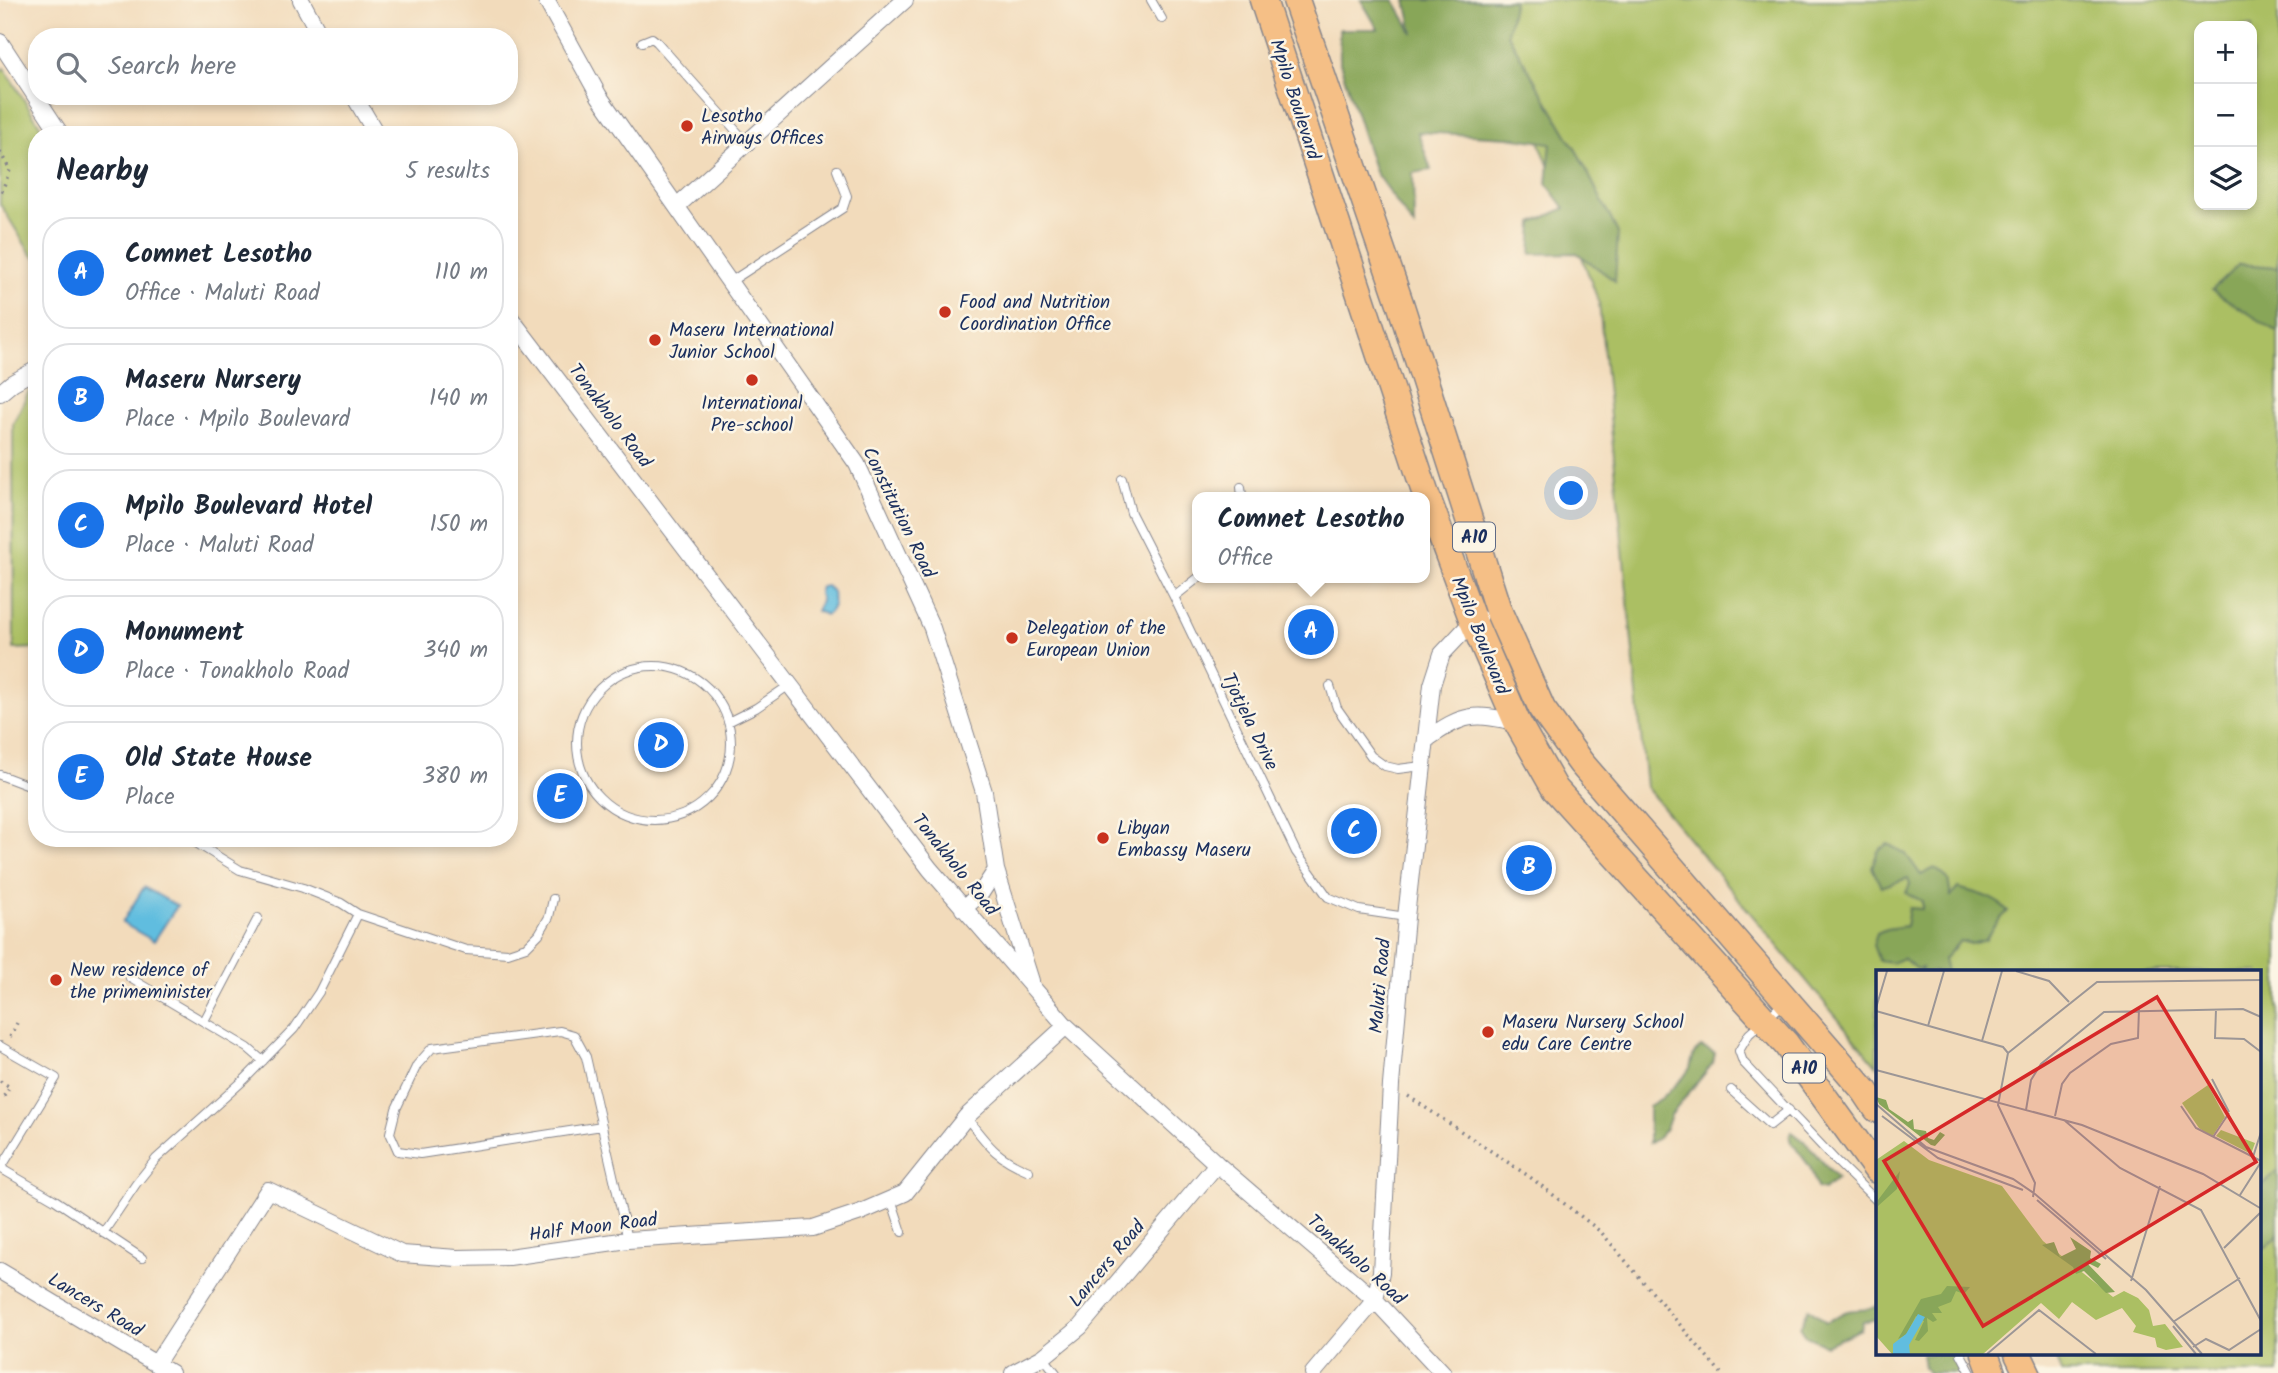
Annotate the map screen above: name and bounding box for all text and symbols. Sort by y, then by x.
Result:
map controls [2194,21,2257,210]
button: + [2194,21,2257,84]
search box [28,28,518,105]
street label: Mpilo Boulevard [1260,35,1328,164]
text: Search here [108,46,236,88]
icon: search [52,48,90,86]
button: − [2194,84,2257,147]
place label: Lesotho Airways Offices [701,102,824,154]
marker: Lesotho Airways Offices [679,118,695,134]
button: layers [2194,147,2257,210]
text: Nearby [56,148,148,196]
text: 5 results [405,154,490,190]
text: Comnet Lesotho [125,234,312,276]
text: A [74,255,88,291]
text: 110 m [435,255,488,291]
text: Office · Maluti Road [125,276,320,312]
place label: Food and Nutrition Coordination Office [959,288,1111,340]
marker: Food and Nutrition Coordination Office [937,304,953,320]
place label: Maseru International Junior School [669,316,834,368]
marker: Maseru International Junior School [647,332,663,348]
street label: Tonakholo Road [560,357,659,475]
text: Maseru Nursery [125,360,301,402]
marker: International Pre-school [744,372,760,388]
text: B [74,381,88,417]
text: 140 m [429,381,488,417]
place label: International Pre-school [701,389,803,441]
text: Place · Mpilo Boulevard [125,402,350,438]
street label: Constitution Road [853,442,943,584]
your location [1554,476,1588,510]
text: Mpilo Boulevard Hotel [125,486,372,528]
popup [1192,492,1430,583]
text: Comnet Lesotho [1217,499,1405,541]
text: C [74,507,88,543]
text: 150 m [429,507,488,543]
road number: A10 [1453,522,1495,552]
text: Place · Maluti Road [125,528,314,564]
text: Office [1217,541,1273,577]
street label: Mpilo Boulevard [1442,572,1517,700]
pin: A [1288,606,1334,658]
text: Monument [125,612,244,654]
place label: Delegation of the European Union [1026,614,1166,666]
marker: Delegation of the European Union [1004,630,1020,646]
text: D [73,633,89,669]
text: 340 m [423,633,488,669]
text: Place · Tonakholo Road [125,654,349,690]
street label: Tjotjela Drive [1213,668,1286,776]
pin: D [638,719,684,771]
text: Old State House [125,738,312,780]
text: E [75,759,87,795]
text: 380 m [422,759,488,795]
pin: E [537,770,583,822]
text: Place [125,780,175,816]
pin: C [1331,805,1377,857]
street label: Tonakholo Road [904,807,1006,923]
place label: Libyan Embassy Maseru [1117,814,1251,866]
marker: Libyan Embassy Maseru [1095,830,1111,846]
pin: B [1506,842,1552,894]
street label: Maluti Road [1362,937,1400,1035]
place label: New residence of the primeminister [70,956,214,1008]
inset map [1876,970,2260,1356]
marker: New residence of the primeminister [48,972,64,988]
place label: Maseru Nursery School edu Care Centre [1502,1008,1684,1060]
marker: Maseru Nursery School edu Care Centre [1480,1024,1496,1040]
road number: A10 [1783,1054,1825,1083]
street label: Half Moon Road [527,1205,660,1251]
street label: Tonakholo Road [1299,1208,1412,1314]
street label: Lancers Road [1062,1213,1154,1315]
street label: Lancers Road [42,1265,149,1346]

